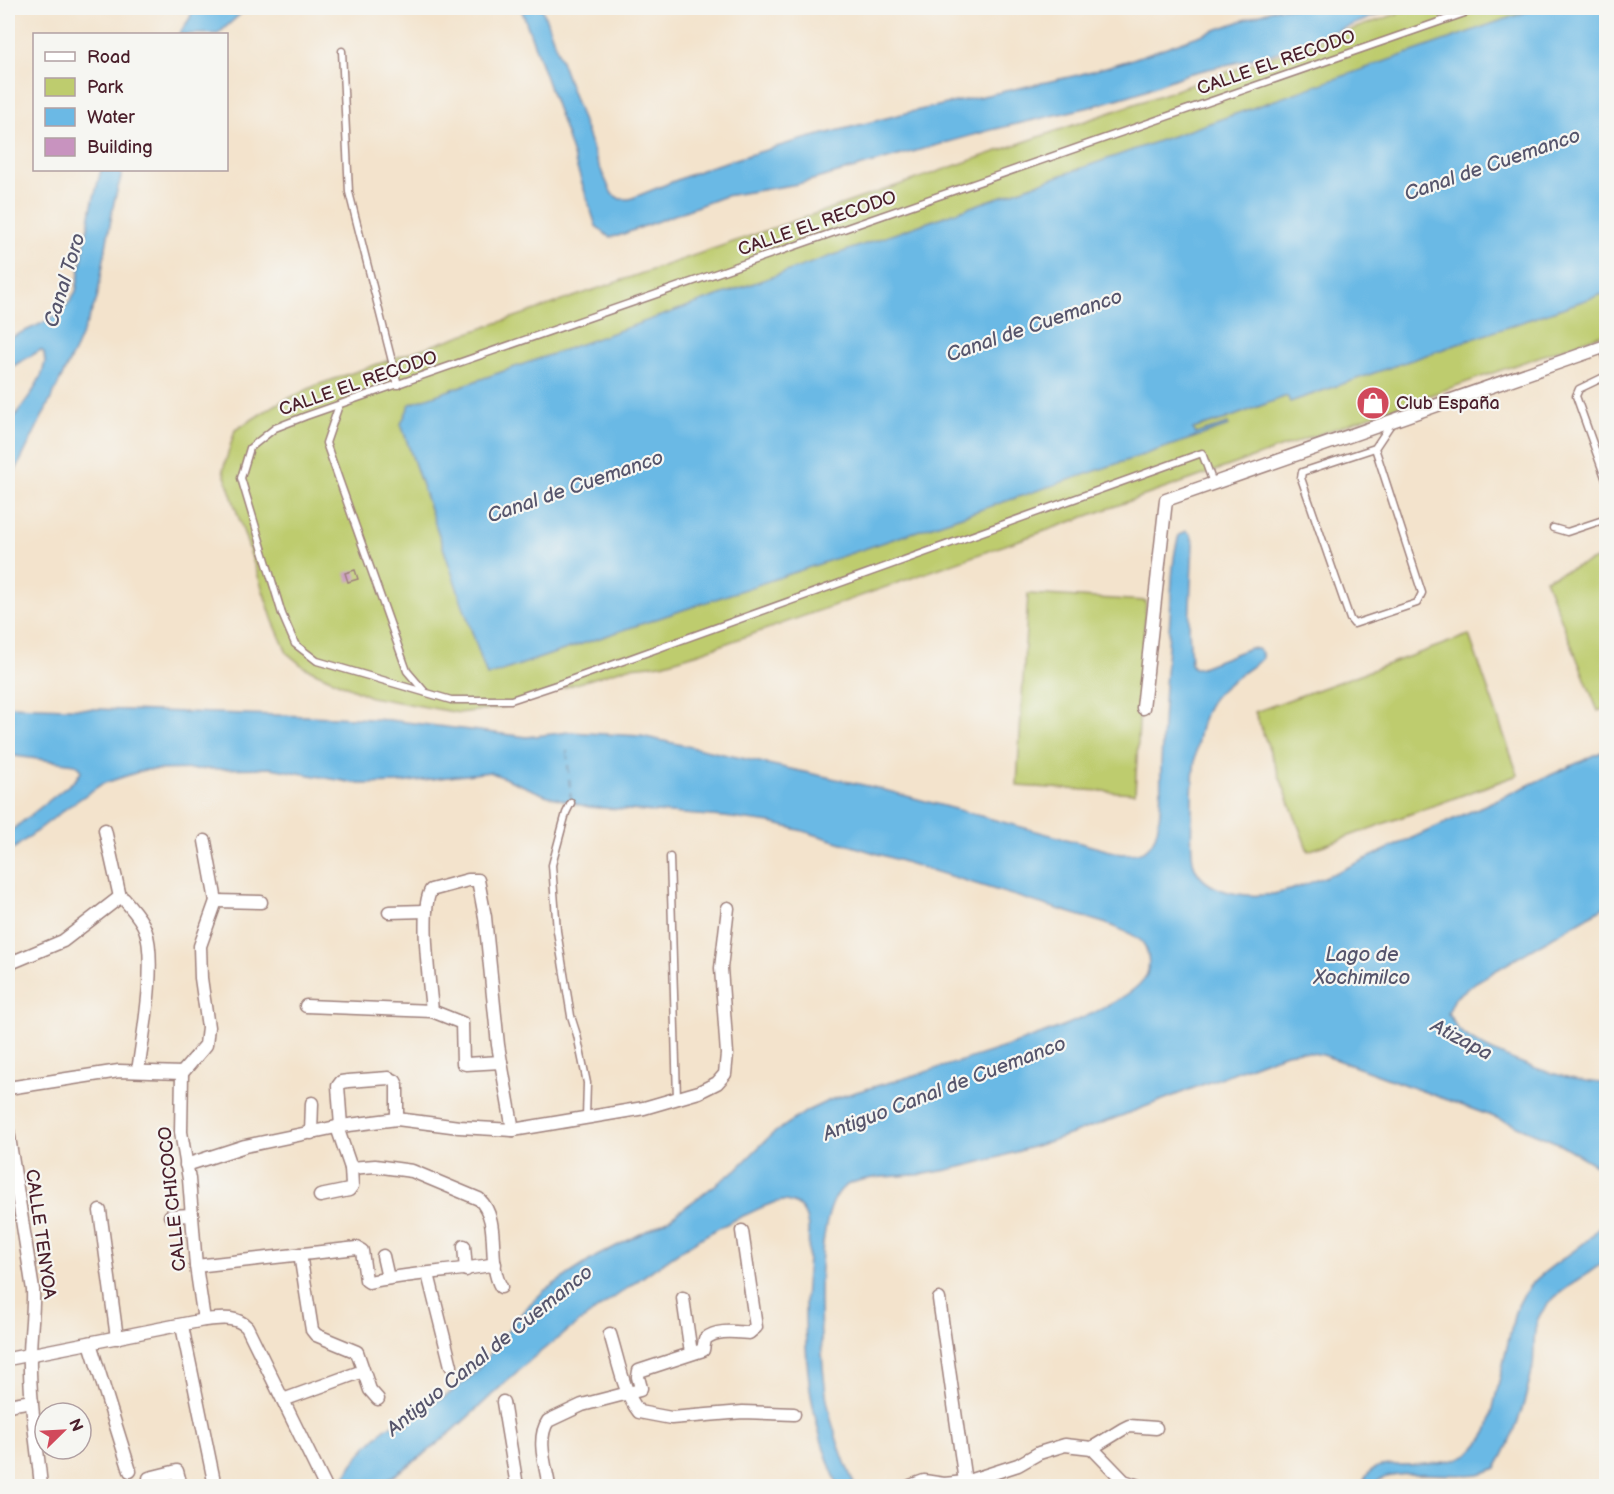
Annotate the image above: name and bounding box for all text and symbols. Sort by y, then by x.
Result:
street label: CALLE EL RECODO [1194,26,1358,99]
legend [33,33,228,171]
text: Road [87,47,131,68]
text: Park [87,77,123,98]
text: Water [87,107,135,128]
water label: Canal de Cuemanco [1401,124,1584,206]
text: Building [87,137,153,158]
street label: CALLE EL RECODO [735,187,899,260]
water label: Canal Toro [39,230,91,330]
water label: Canal de Cuemanco [943,285,1126,367]
street label: CALLE EL RECODO [276,347,440,420]
shop icon: Club España [1355,385,1391,421]
place label: Club España [1396,393,1500,414]
water label: Canal de Cuemanco [484,446,667,528]
water label: Lago de Xochimilco [1313,943,1410,990]
water label: Atizapa [1426,1013,1496,1066]
water label: Antiguo Canal de Cuemanco [819,1031,1069,1147]
street label: CALLE CHICOCO [154,1125,191,1272]
street label: CALLE TENYOA [21,1168,60,1300]
water label: Antiguo Canal de Cuemanco [381,1260,598,1442]
north arrow [33,1401,93,1461]
text: N [64,1416,86,1435]

